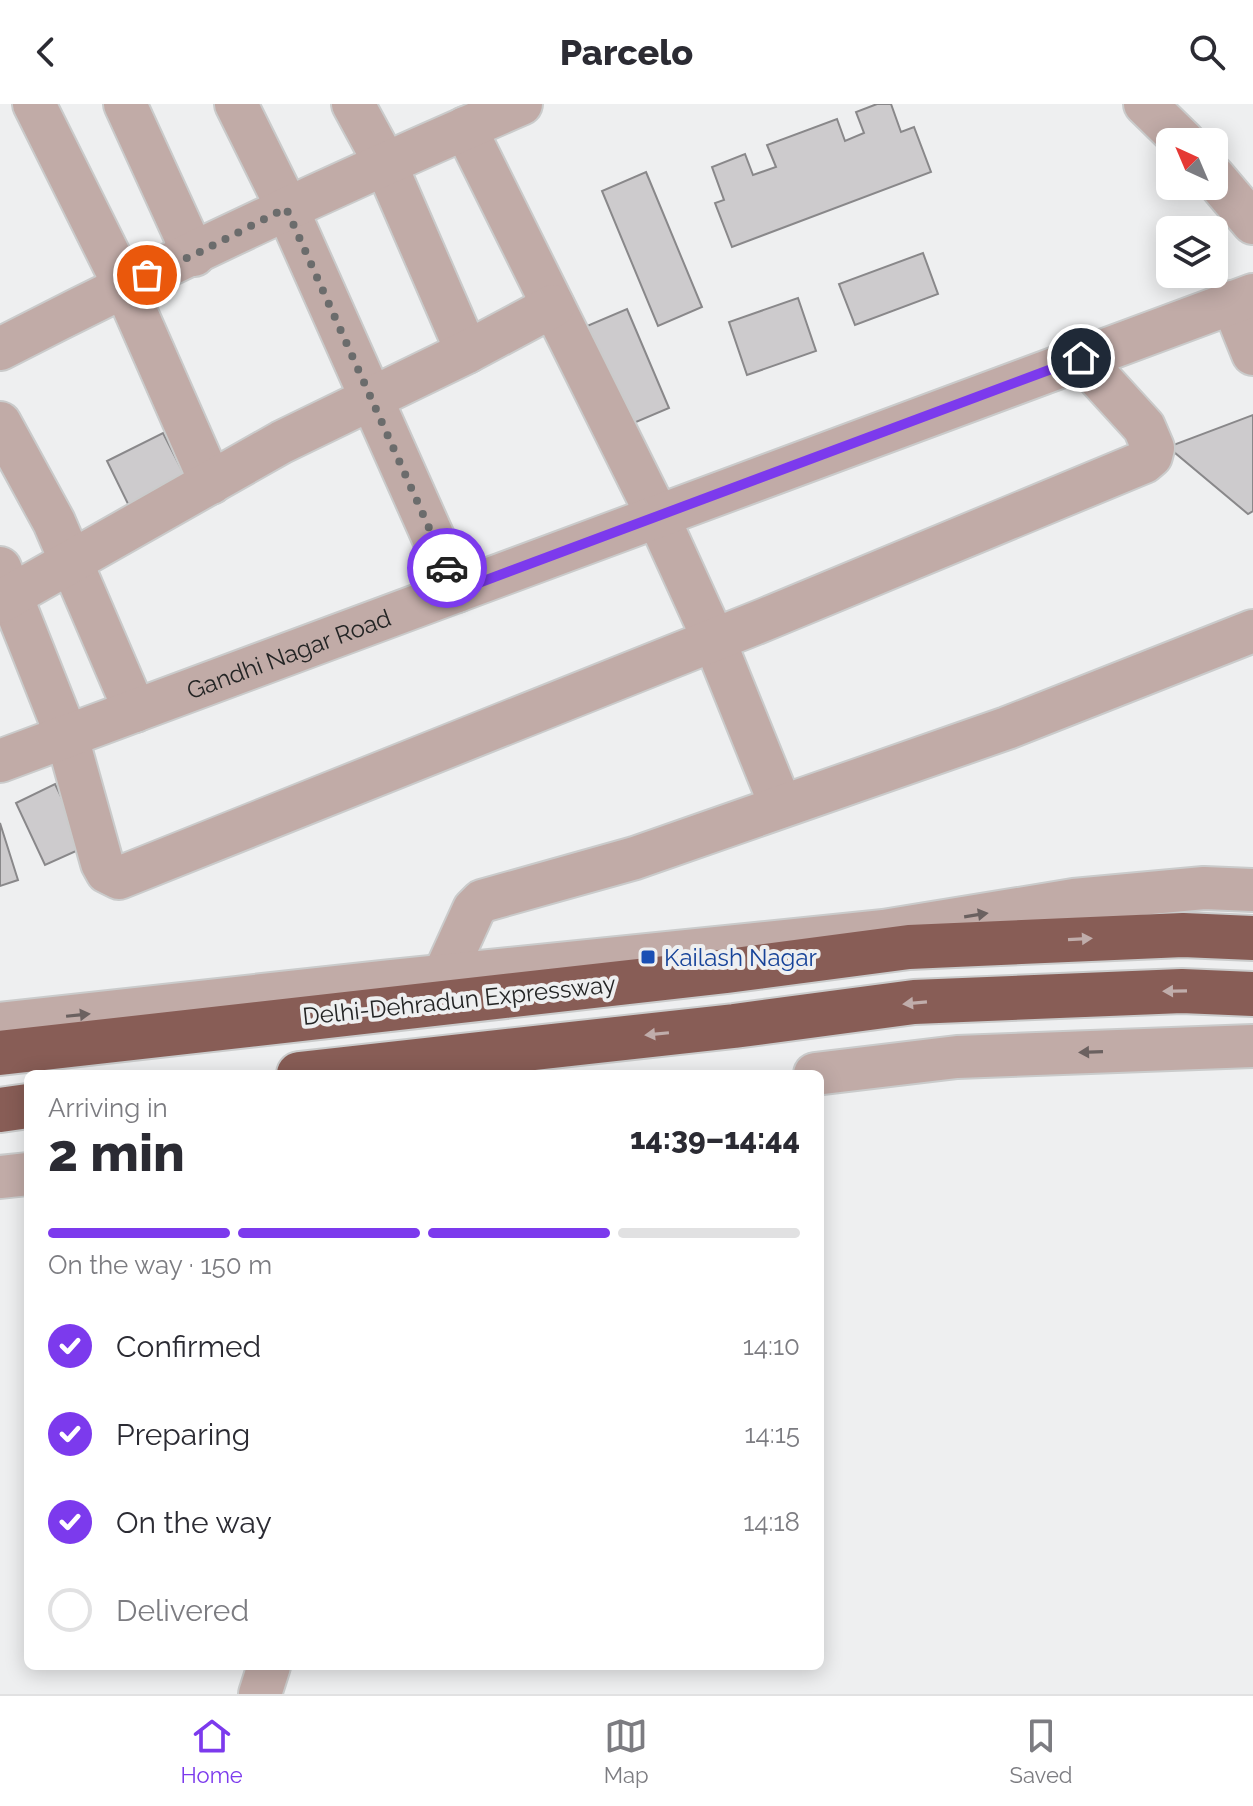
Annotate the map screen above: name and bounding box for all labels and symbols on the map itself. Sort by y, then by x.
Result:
north arrow [1156,128,1228,200]
pin [113,241,181,309]
pin [1047,324,1115,392]
courier [407,528,487,608]
street label: Gandhi Nagar Road [183,602,395,705]
one-way arrow [964,908,989,921]
one-way arrow [1068,933,1093,946]
place label: Kailash Nagar [664,943,817,972]
marker: Kailash Nagar [639,948,657,966]
street label: Delhi-Dehradun Expressway [301,969,617,1031]
one-way arrow [1162,985,1187,998]
one-way arrow [902,997,927,1010]
one-way arrow [65,1008,90,1021]
one-way arrow [644,1028,669,1041]
one-way arrow [1078,1045,1103,1058]

